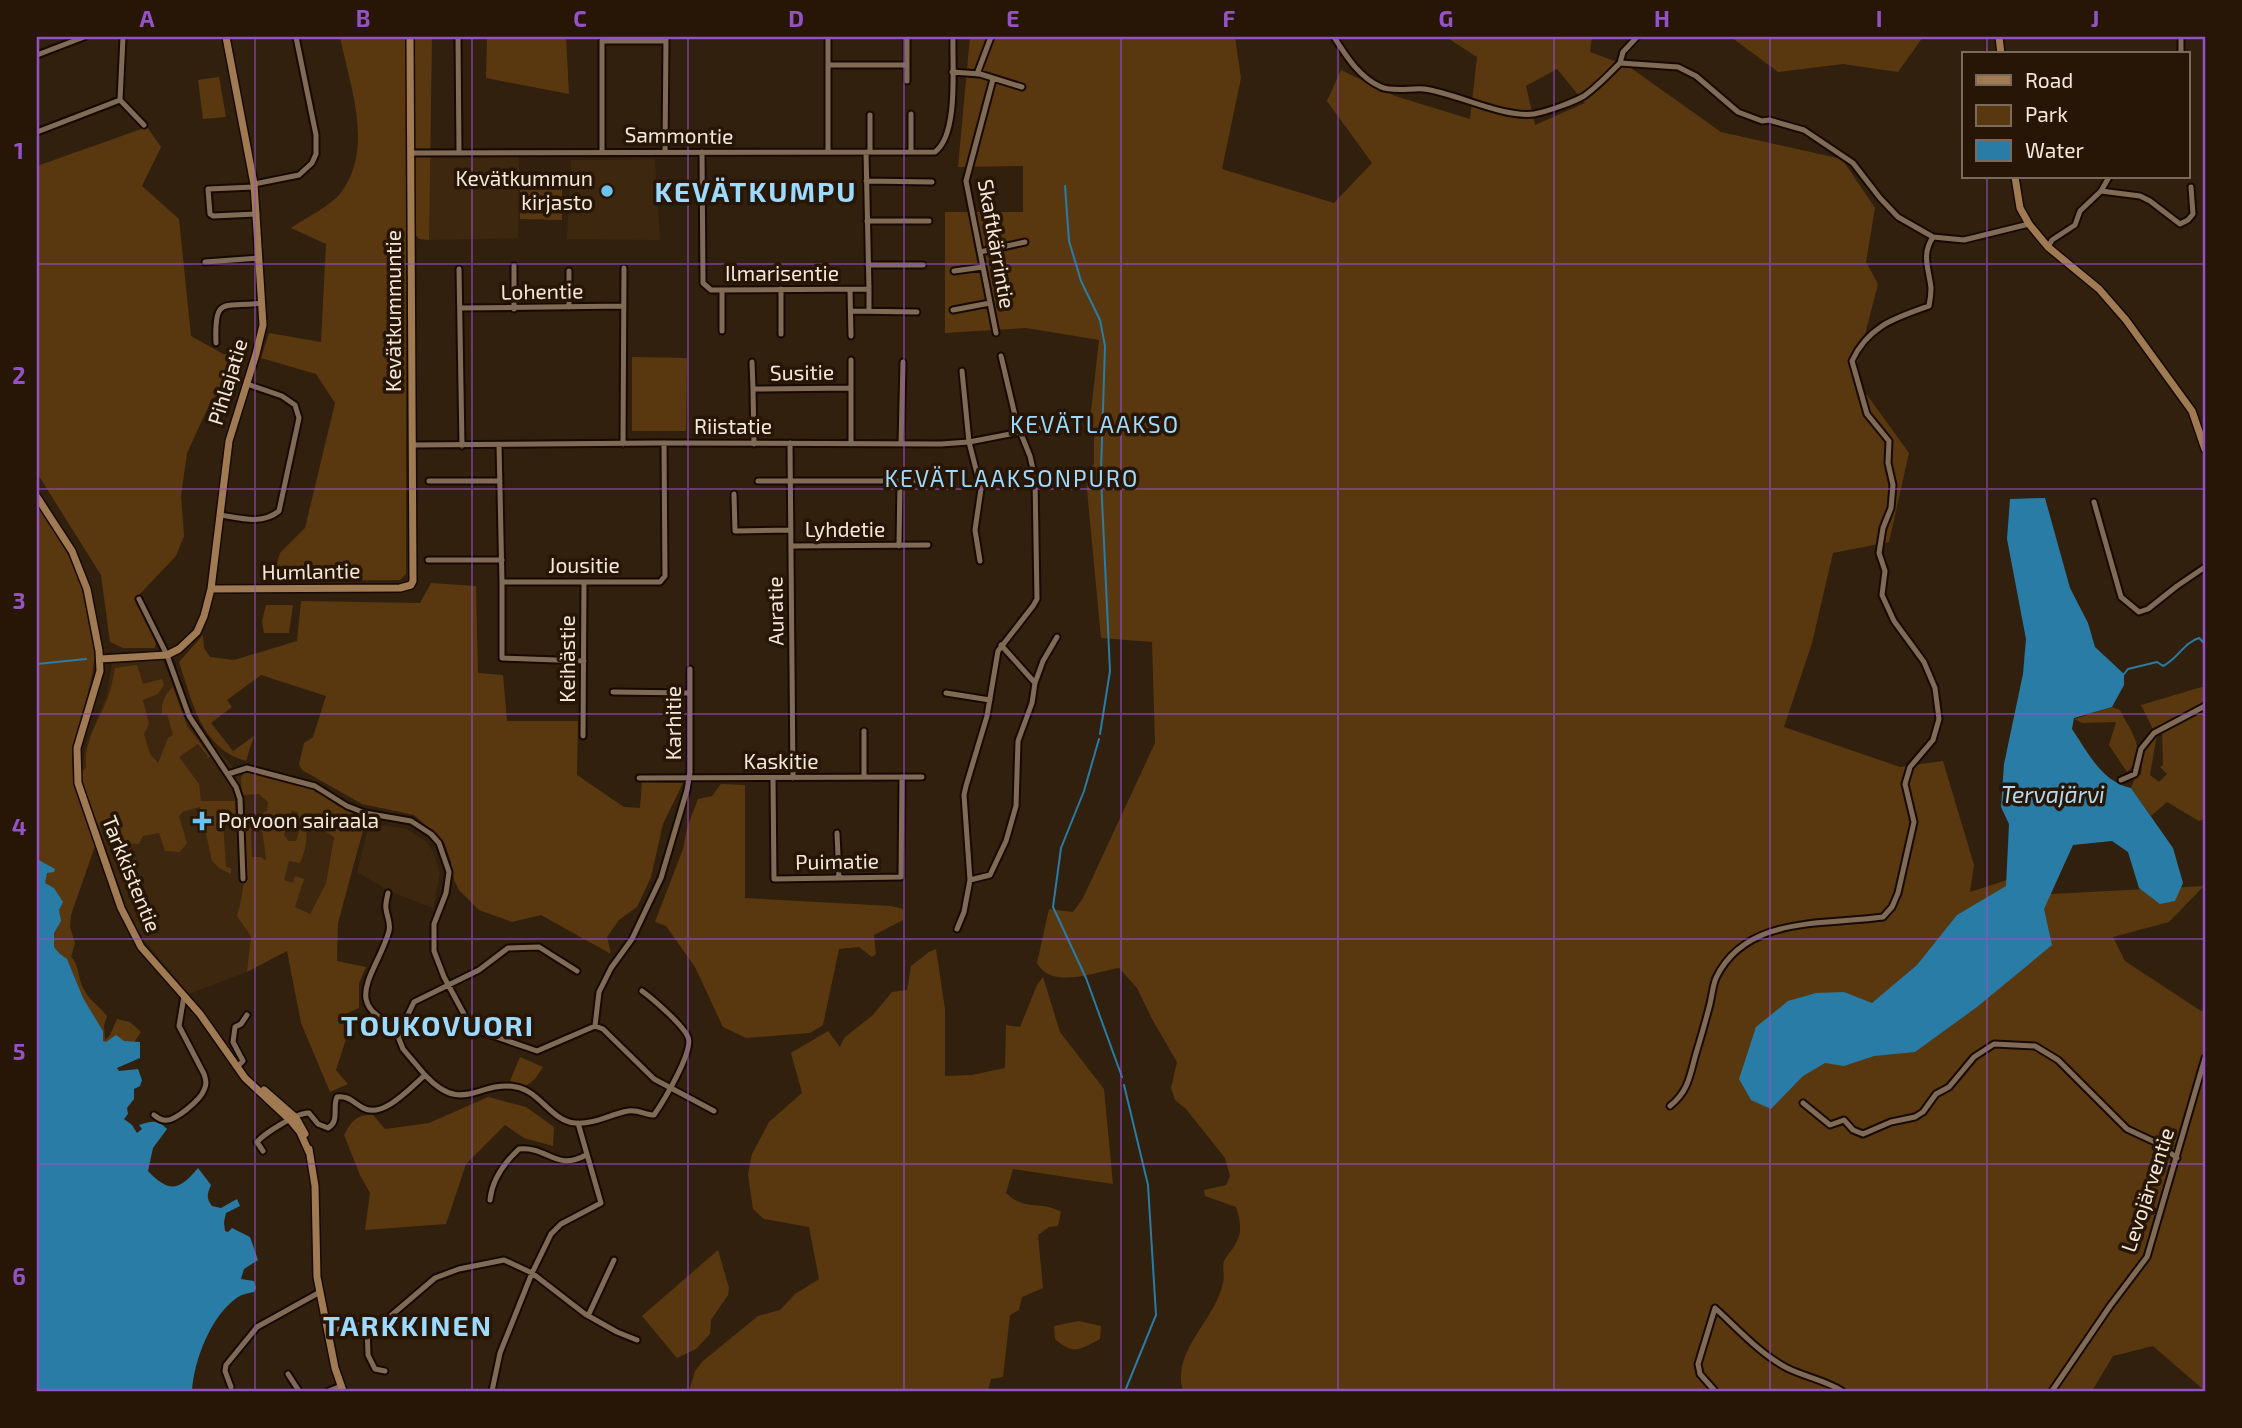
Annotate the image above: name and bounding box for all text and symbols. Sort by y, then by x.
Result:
text: A [139,4,155,32]
text: B [356,4,370,32]
text: C [573,4,587,32]
text: D [788,4,804,32]
text: E [1006,4,1020,32]
text: F [1223,4,1236,32]
text: G [1439,4,1453,32]
text: H [1654,4,1670,32]
text: I [1876,4,1882,32]
text: J [2091,4,2099,32]
legend [1962,52,2190,178]
text: Road [2025,67,2073,92]
text: Park [2025,101,2068,126]
street label: Sammontie [624,121,734,148]
text: 1 [14,136,24,164]
text: Water [2025,137,2084,162]
place label: Kevätkummun kirjasto [455,165,593,215]
district label: KEVÄTKUMPU [654,174,858,208]
street label: Skaftkärrintie [974,177,1021,310]
marker: Kevätkummun kirjasto [599,183,615,199]
street label: Kevätkummuntie [380,230,405,392]
street label: Ilmarisentie [725,260,839,285]
street label: Lohentie [500,277,584,304]
street label: Pihlajatie [202,335,252,428]
street label: Susitie [770,358,834,385]
text: 2 [12,361,26,389]
district label: KEVÄTLAAKSO [1010,410,1180,438]
street label: Riistatie [694,413,772,438]
district label: KEVÄTLAAKSONPURO [885,464,1139,492]
street label: Lyhdetie [805,516,885,541]
street label: Jousitie [548,552,620,577]
street label: Humlantie [261,557,361,584]
street label: Auratie [761,576,788,646]
text: 3 [12,586,26,614]
street label: Keihästie [554,615,579,703]
street label: Karhitie [660,686,685,760]
street label: Kaskitie [744,748,819,773]
water label: Tervajärvi [2001,780,2105,808]
place label: Porvoon sairaala [218,807,379,832]
marker: Porvoon sairaala [192,811,212,831]
text: 4 [12,812,26,840]
street label: Tarkkistentie [98,812,167,935]
street label: Puimatie [795,847,879,874]
district label: TOUKOVUORI [341,1008,535,1042]
text: 5 [13,1037,25,1065]
street label: Levojärventie [2115,1124,2179,1255]
text: 6 [12,1262,26,1290]
district label: TARKKINEN [323,1308,493,1342]

